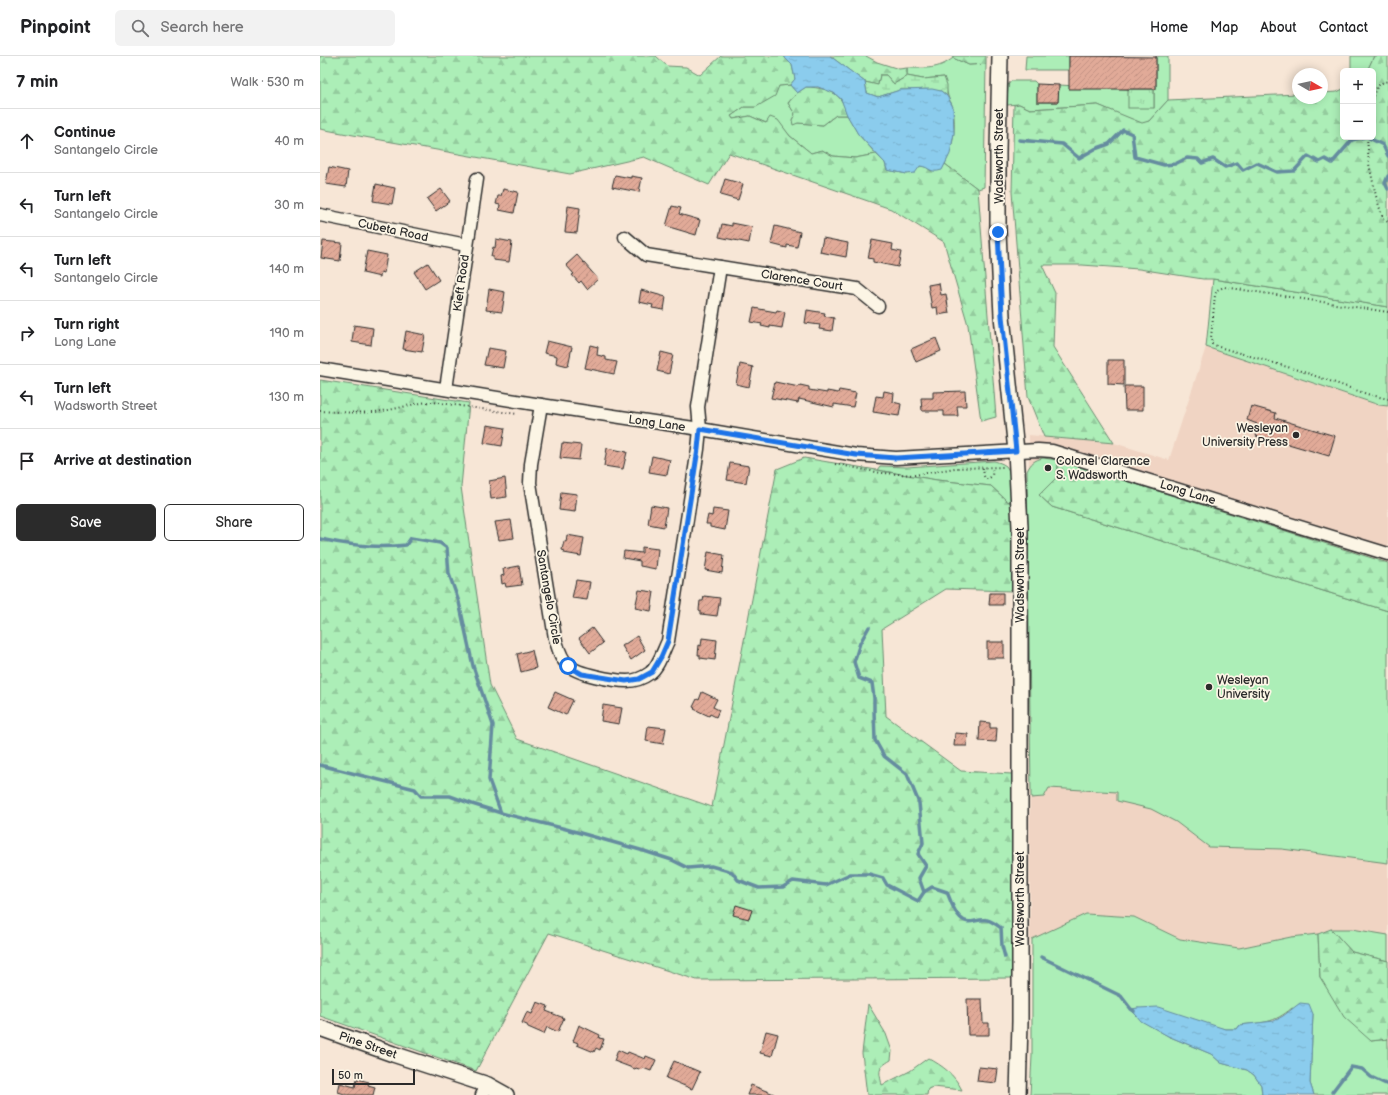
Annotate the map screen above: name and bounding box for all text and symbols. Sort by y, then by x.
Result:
search box [115,10,395,46]
text: Pinpoint [20,16,91,39]
icon: search [129,17,151,39]
text: Search here [161,18,244,37]
text: Home [1150,19,1188,36]
text: Map [1210,19,1238,36]
text: About [1260,19,1297,36]
text: Contact [1319,19,1368,36]
north arrow [1292,68,1328,104]
map controls [1340,68,1376,140]
button: + [1340,68,1376,104]
text: 7 min [16,72,58,92]
text: Walk · 530 m [230,74,304,90]
button: − [1340,104,1376,140]
street label: Wadsworth Street [992,108,1007,204]
text: Continue [54,123,116,142]
icon: ahead [16,130,38,152]
text: 40 m [274,133,304,149]
text: Santangelo Circle [54,142,158,158]
text: Turn left [54,187,111,206]
icon: left [16,194,38,216]
text: 30 m [274,197,304,213]
text: Santangelo Circle [54,206,158,222]
street label: Cubeta Road [356,216,430,245]
route end [989,223,1007,241]
text: Turn left [54,251,111,270]
street label: Kieft Road [450,254,473,312]
icon: left [16,258,38,280]
text: 140 m [269,261,304,277]
street label: Clarence Court [760,267,844,294]
text: Santangelo Circle [54,270,158,286]
text: Turn right [54,315,119,334]
icon: right [16,322,38,344]
text: 190 m [270,325,304,341]
text: Long Lane [54,334,116,350]
text: Turn left [54,379,111,398]
icon: left [16,386,38,408]
text: 130 m [269,389,304,405]
text: Wadsworth Street [54,398,157,414]
street label: Long Lane [627,412,686,435]
place label: Wesleyan University Press [1202,421,1288,450]
marker: Wesleyan University Press [1291,430,1301,440]
icon: arrive [16,450,38,472]
text: Arrive at destination [54,451,192,470]
place label: Colonel Clarence S. Wadsworth [1056,454,1150,483]
marker: Colonel Clarence S. Wadsworth [1043,463,1053,473]
street label: Long Lane [1158,477,1218,508]
button: Save [16,504,156,541]
button: Share [164,504,304,541]
street label: Wadsworth Street [1013,527,1028,623]
street label: Santangelo Circle [533,549,564,646]
route start [559,657,577,675]
place label: Wesleyan University [1217,673,1270,702]
marker: Wesleyan University [1204,682,1214,692]
street label: Wadsworth Street [1013,851,1028,947]
street label: Pine Street [337,1029,399,1062]
scale bar [332,1067,415,1086]
text: 50 m [338,1069,363,1082]

